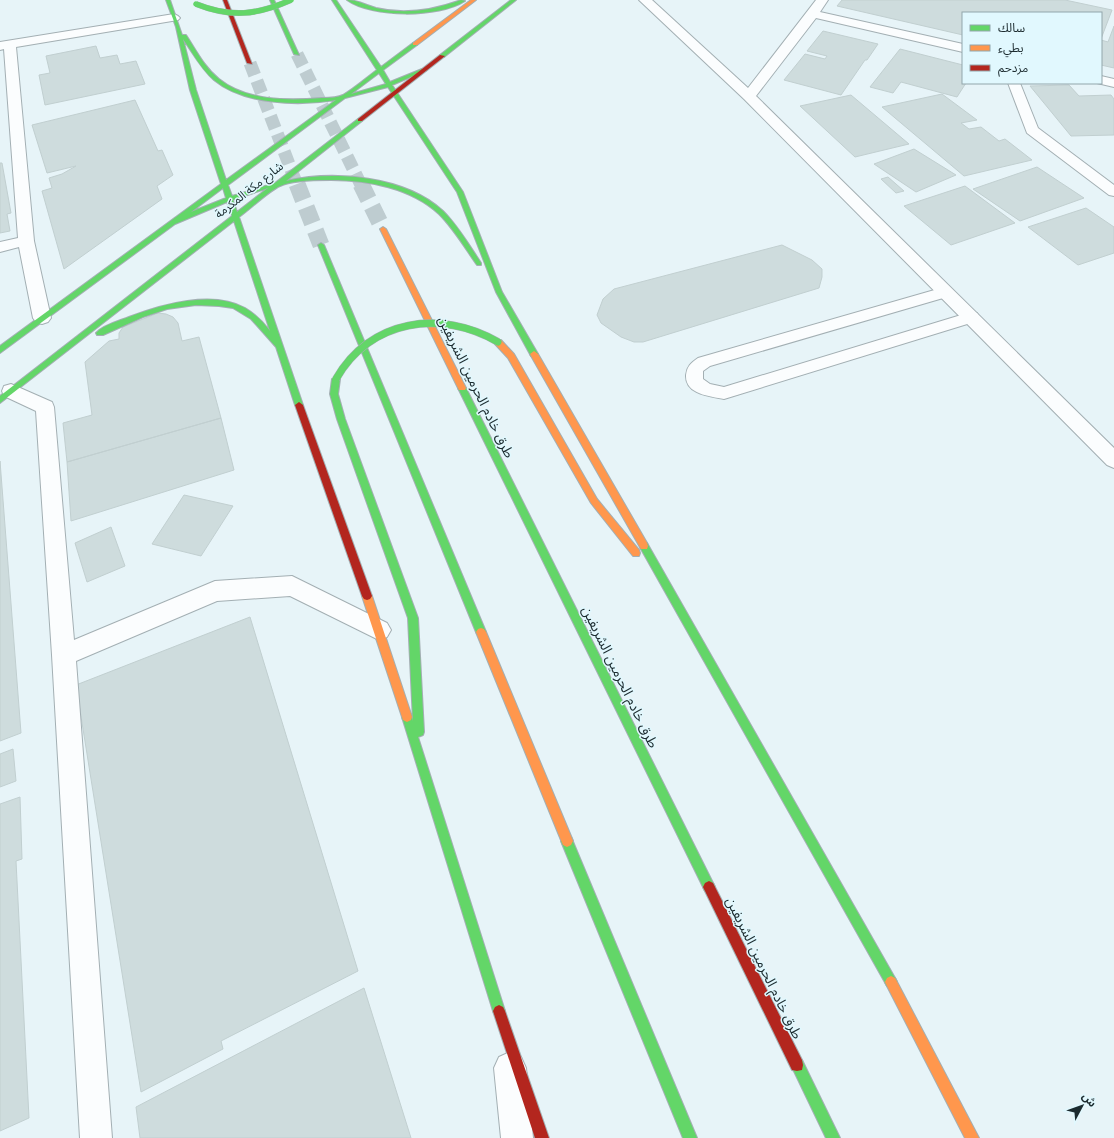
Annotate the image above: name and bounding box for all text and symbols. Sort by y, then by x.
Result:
legend [962,12,1102,84]
text: سالك [998,21,1025,35]
text: بطيء [998,41,1024,58]
text: مزدحم [998,61,1028,77]
street label: شارع مكة المكرمة [212,159,287,223]
street label: طرق خادم الحرمين الشريفين [432,313,518,462]
street label: طرق خادم الحرمين الشريفين [576,603,662,752]
street label: طرق خادم الحرمين الشريفين [720,894,806,1043]
north arrow [1062,1086,1102,1126]
text: ش [1079,1090,1099,1110]

